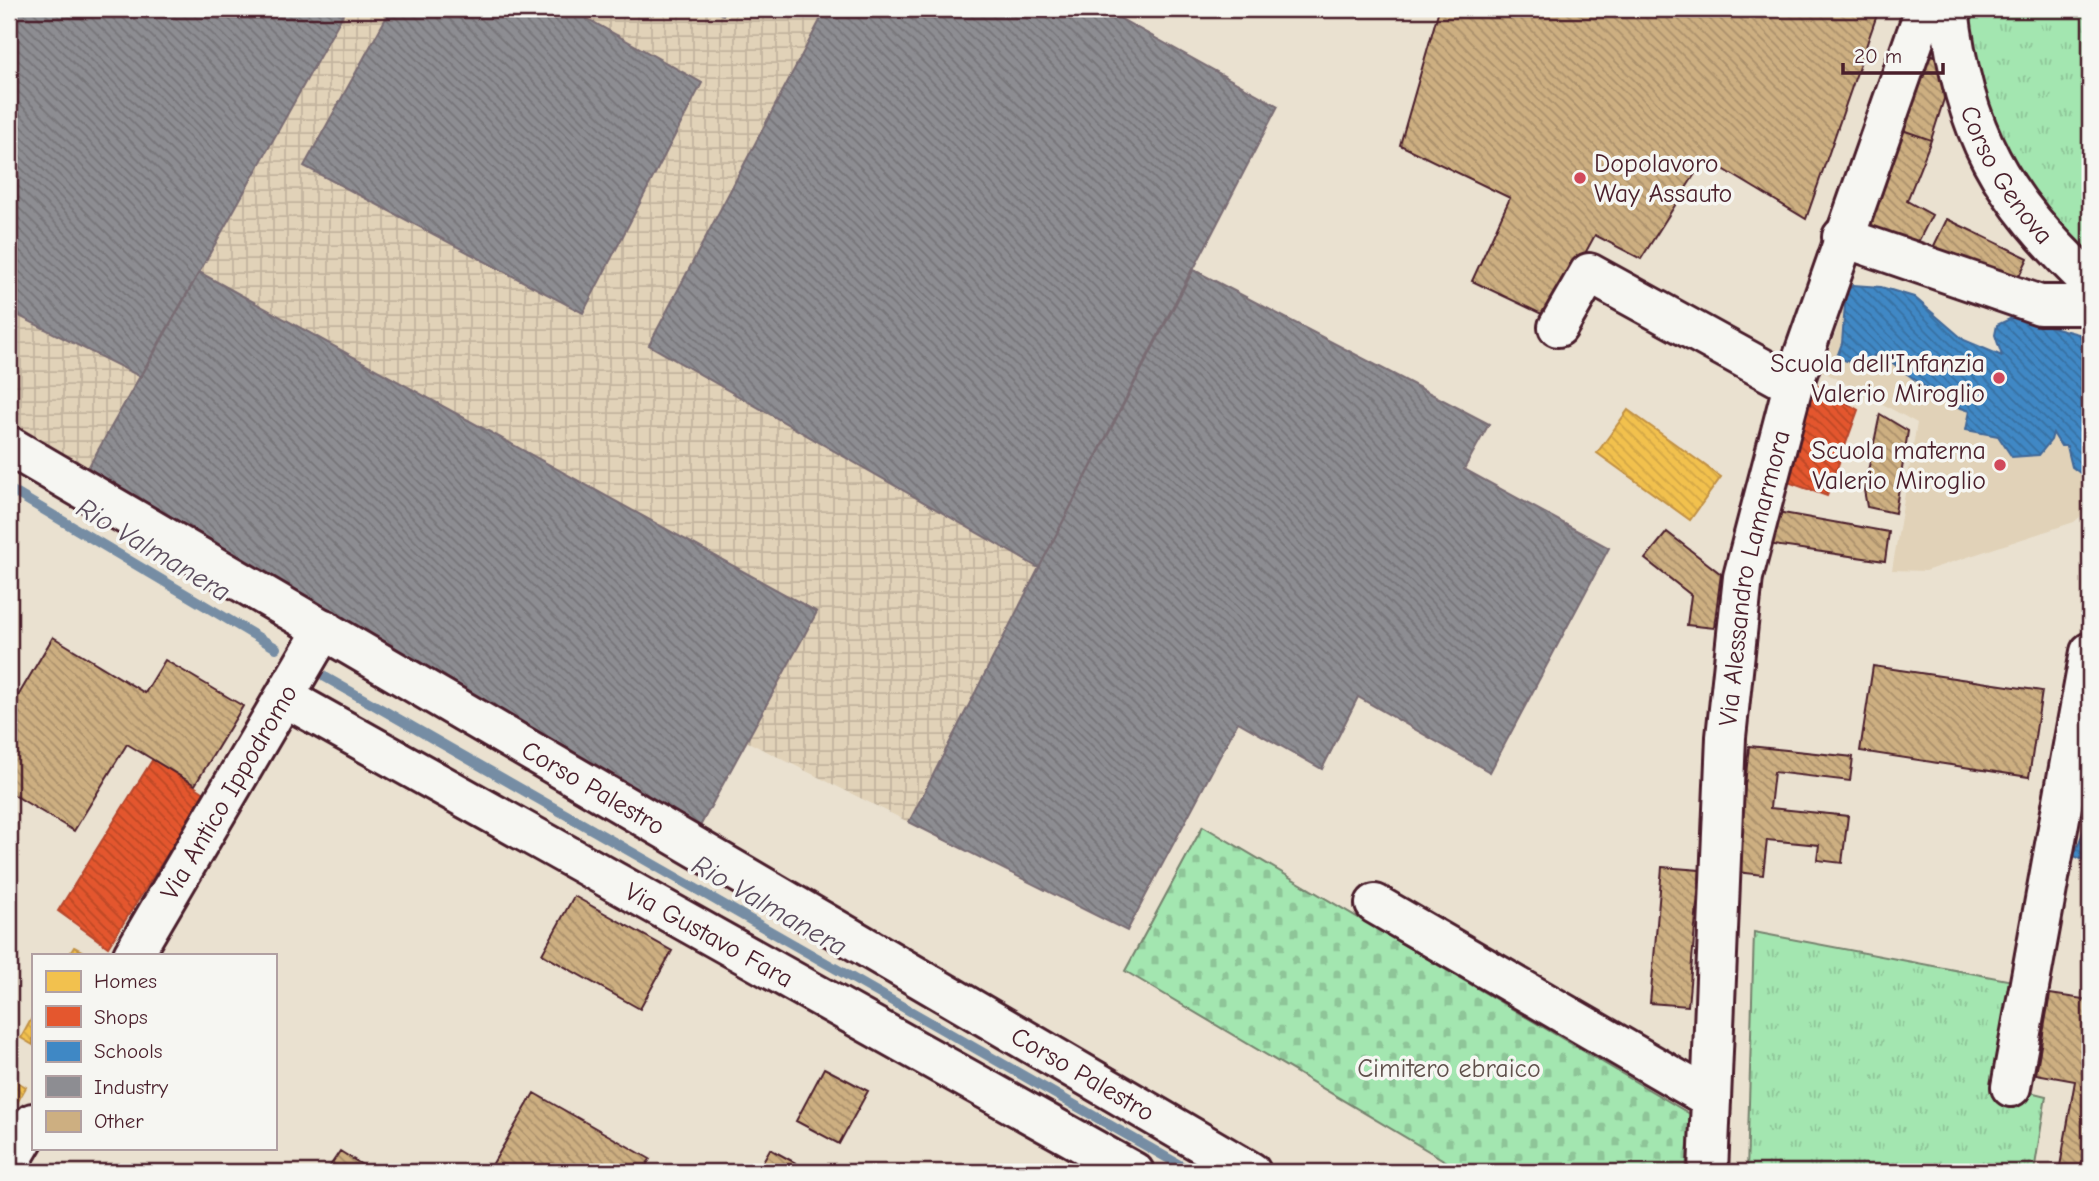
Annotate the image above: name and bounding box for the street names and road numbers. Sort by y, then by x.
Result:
street label: Corso Genova [1954,102,2059,251]
street label: Via Alessandro Lamarmora [1713,427,1797,728]
street label: Via Antico Ippodromo [155,680,304,905]
street label: Corso Palestro [516,735,670,842]
street label: Via Gustavo Fara [620,877,798,994]
street label: Corso Palestro [1005,1021,1159,1128]

